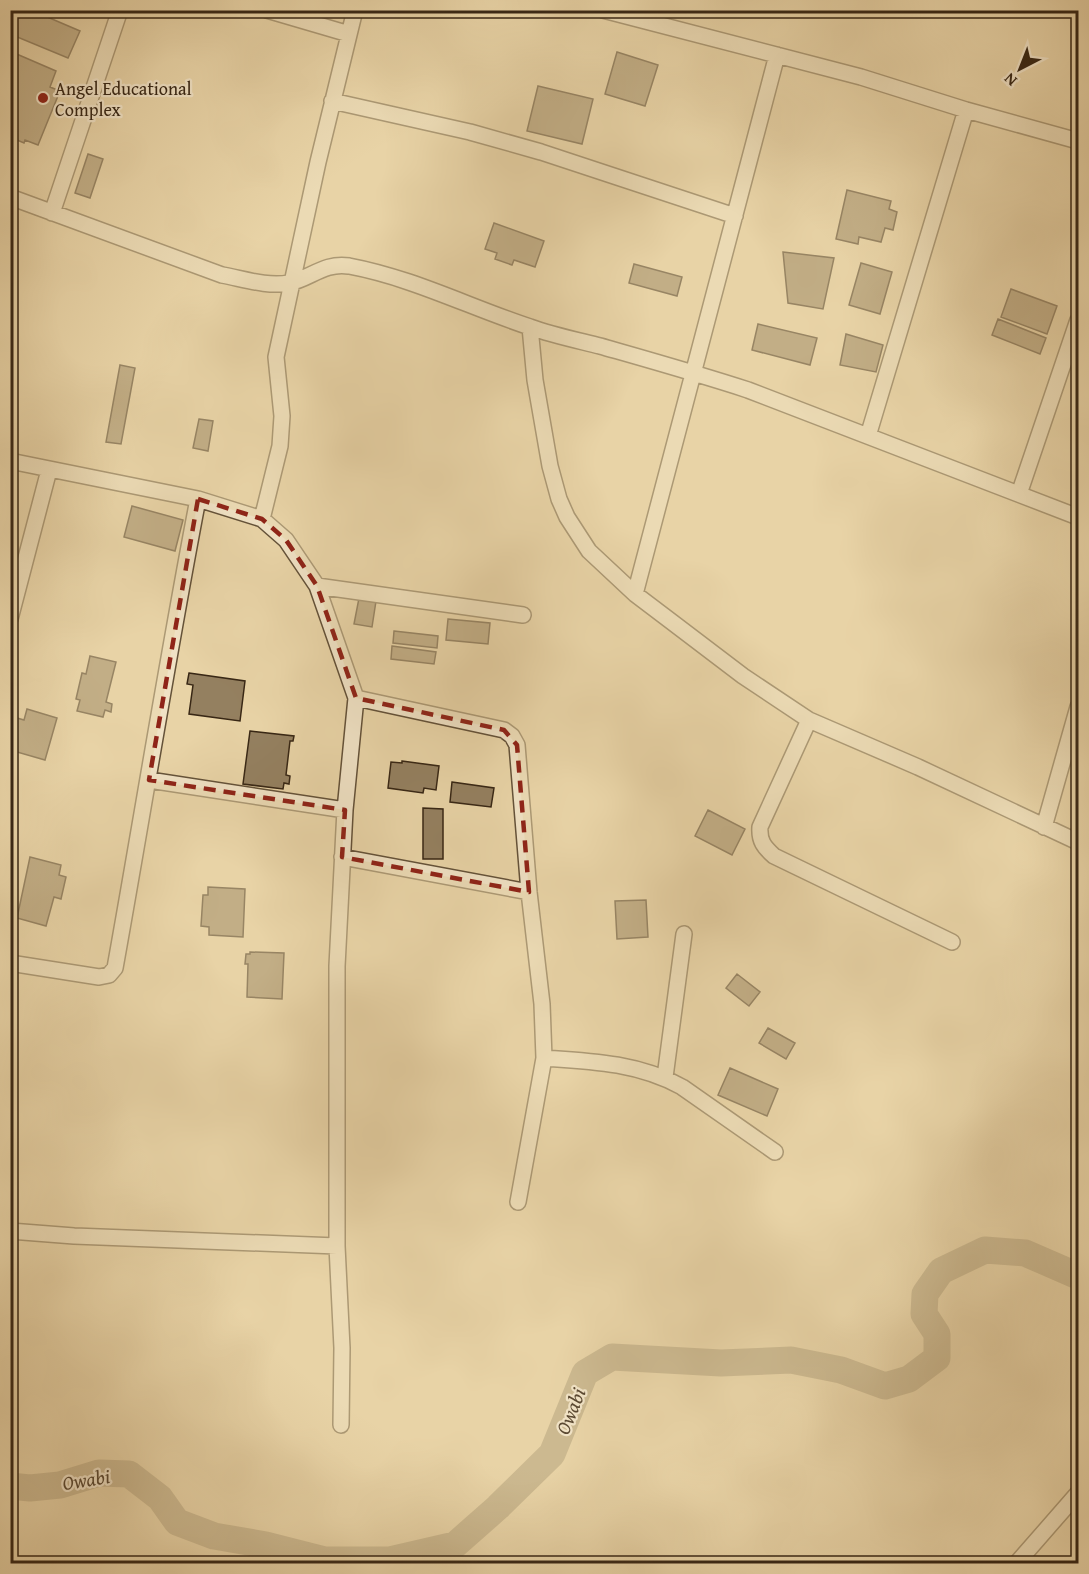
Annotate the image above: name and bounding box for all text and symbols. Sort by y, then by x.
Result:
north arrow [990,39,1050,99]
text: N [998,67,1022,93]
place label: Angel Educational Complex [55,75,192,123]
marker: Angel Educational Complex [36,91,50,105]
water label: Owabi [548,1383,592,1439]
water label: Owabi [60,1461,112,1497]

